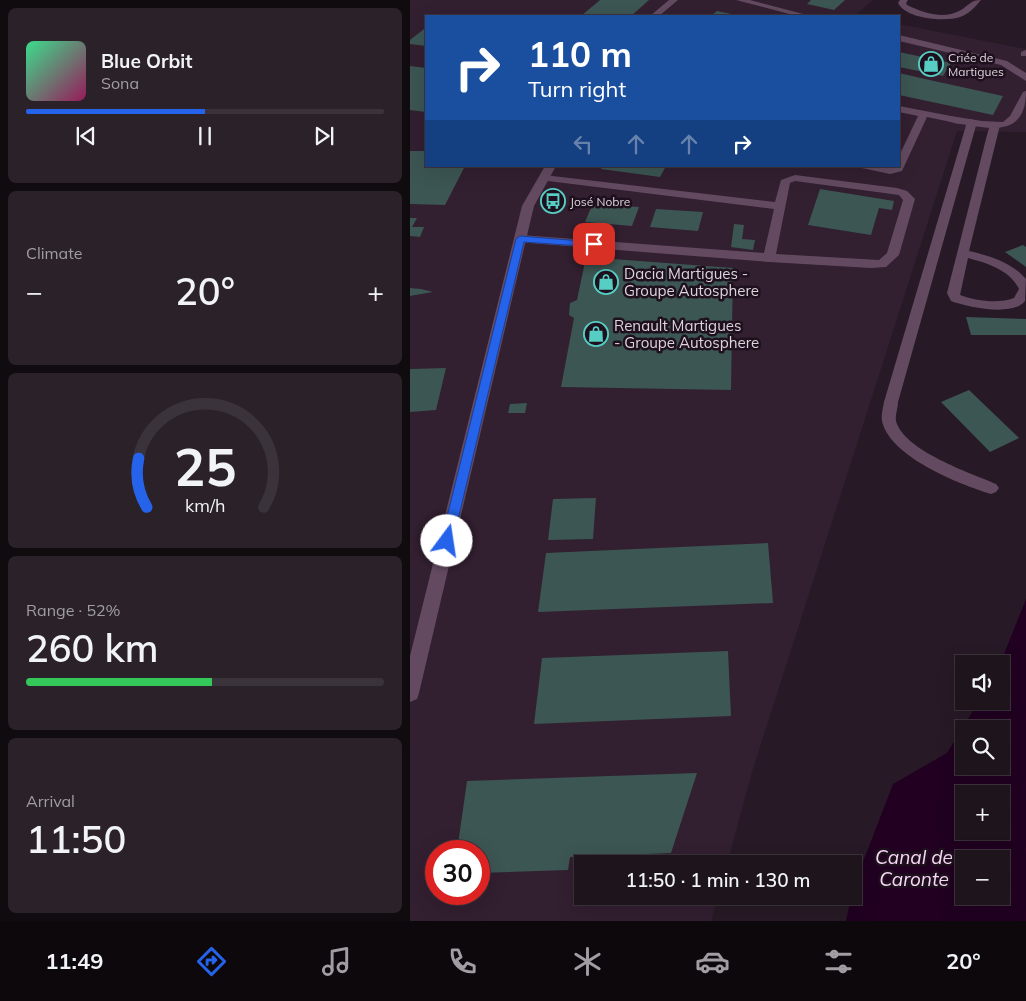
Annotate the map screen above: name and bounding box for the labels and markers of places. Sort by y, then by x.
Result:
place label: Criée de Martigues [948,50,1004,79]
shop icon: Criée de Martigues [918,51,944,77]
bus stop icon: José Nobre [540,188,566,214]
place label: José Nobre [570,194,630,209]
pin [573,223,615,265]
place label: Dacia Martigues - Groupe Autosphere [624,264,759,300]
shop icon: Dacia Martigues - Groupe Autosphere [593,269,619,295]
place label: Renault Martigues - Groupe Autosphere [614,316,759,352]
shop icon: Renault Martigues - Groupe Autosphere [583,321,609,347]

